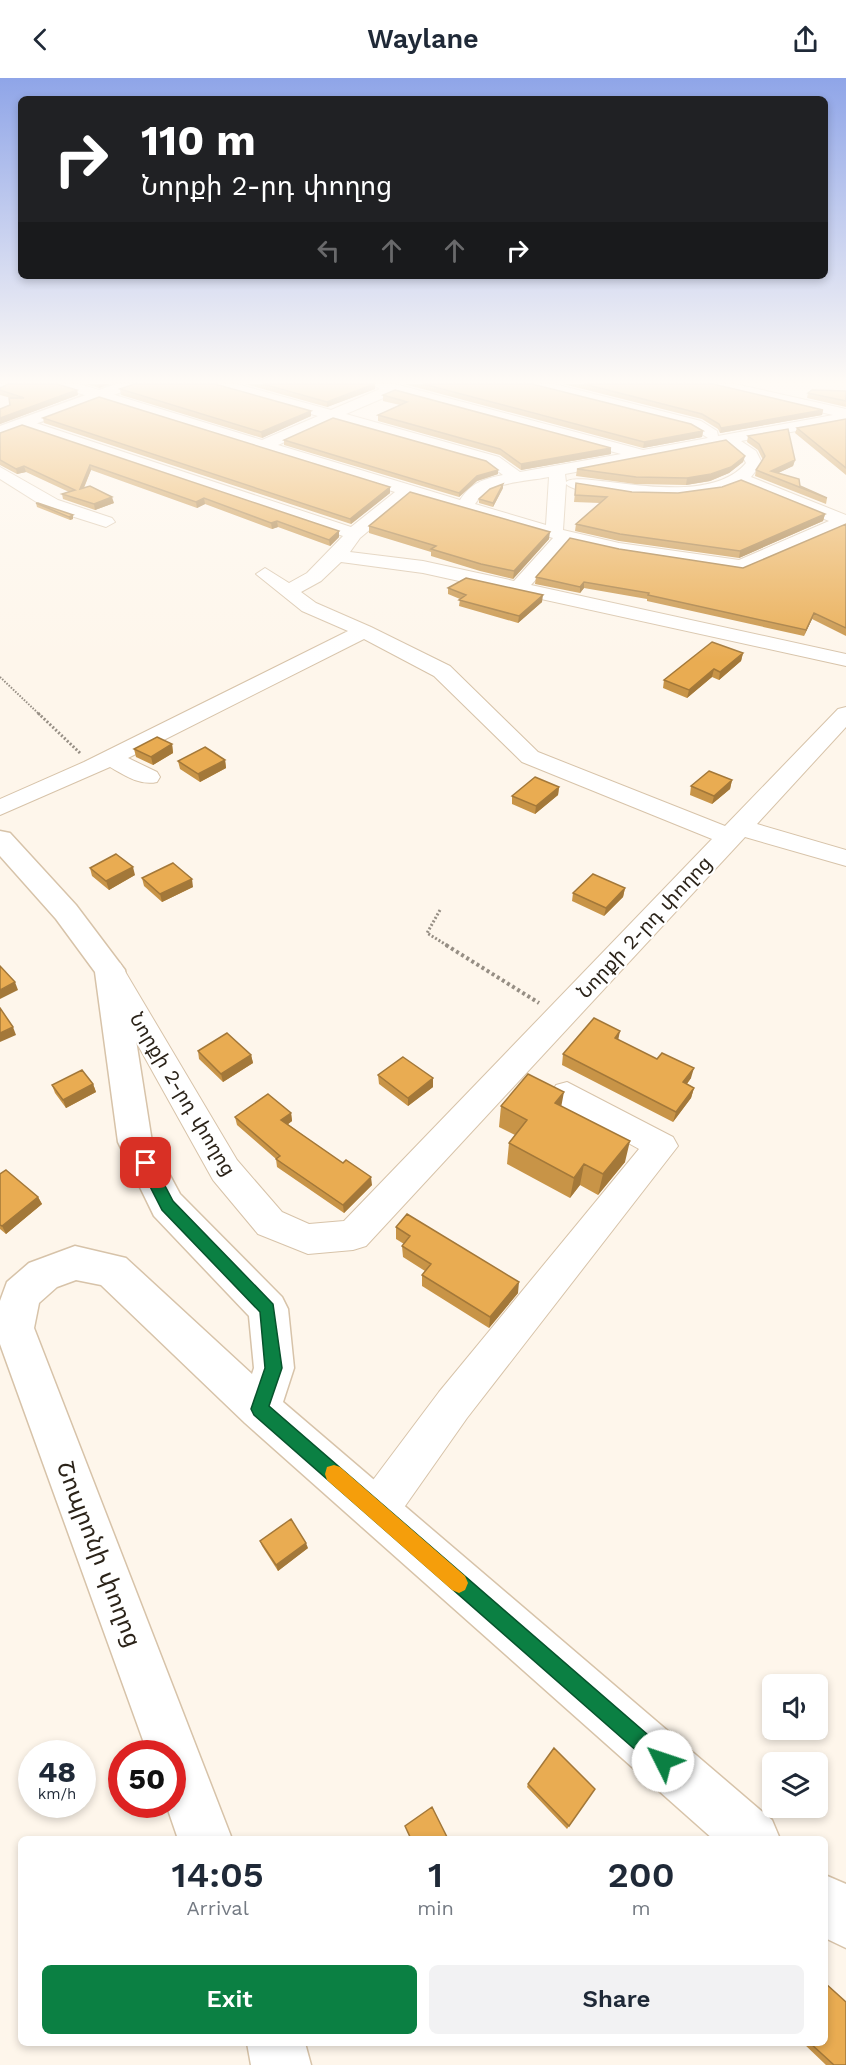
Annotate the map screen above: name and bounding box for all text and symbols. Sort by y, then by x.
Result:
icon: back [24,23,57,56]
text: Waylane [367,23,479,55]
icon: share [789,23,822,56]
text: 110 m [141,116,256,165]
icon: right [42,120,120,198]
text: Նորքի 2-րդ փողոց [141,170,392,202]
icon: left [312,234,345,267]
icon: ahead [375,234,408,267]
icon: ahead [438,234,471,267]
icon: right [501,234,534,267]
street label: Նորքի 2-րդ փողոց [572,851,716,1003]
street label: Նորքի 2-րդ փողոց [125,1008,241,1180]
pin [120,1137,171,1188]
icon: arrive [129,1146,162,1179]
street label: Շոպրոնի փողոց [51,1457,147,1651]
map controls [762,1674,828,1818]
button: sound [762,1674,828,1740]
position arrow [631,1729,695,1793]
speed limit sign: 50 [108,1740,186,1818]
button: layers [762,1752,828,1818]
text: 48 [38,1754,76,1789]
text: km/h [38,1785,76,1803]
text: 14:05 [171,1854,264,1896]
text: 1 [428,1854,443,1896]
text: 200 [607,1854,675,1896]
text: Arrival [186,1896,249,1920]
text: min [417,1896,454,1920]
text: m [631,1896,651,1920]
button: Exit [42,1965,417,2034]
button: Share [429,1965,804,2034]

